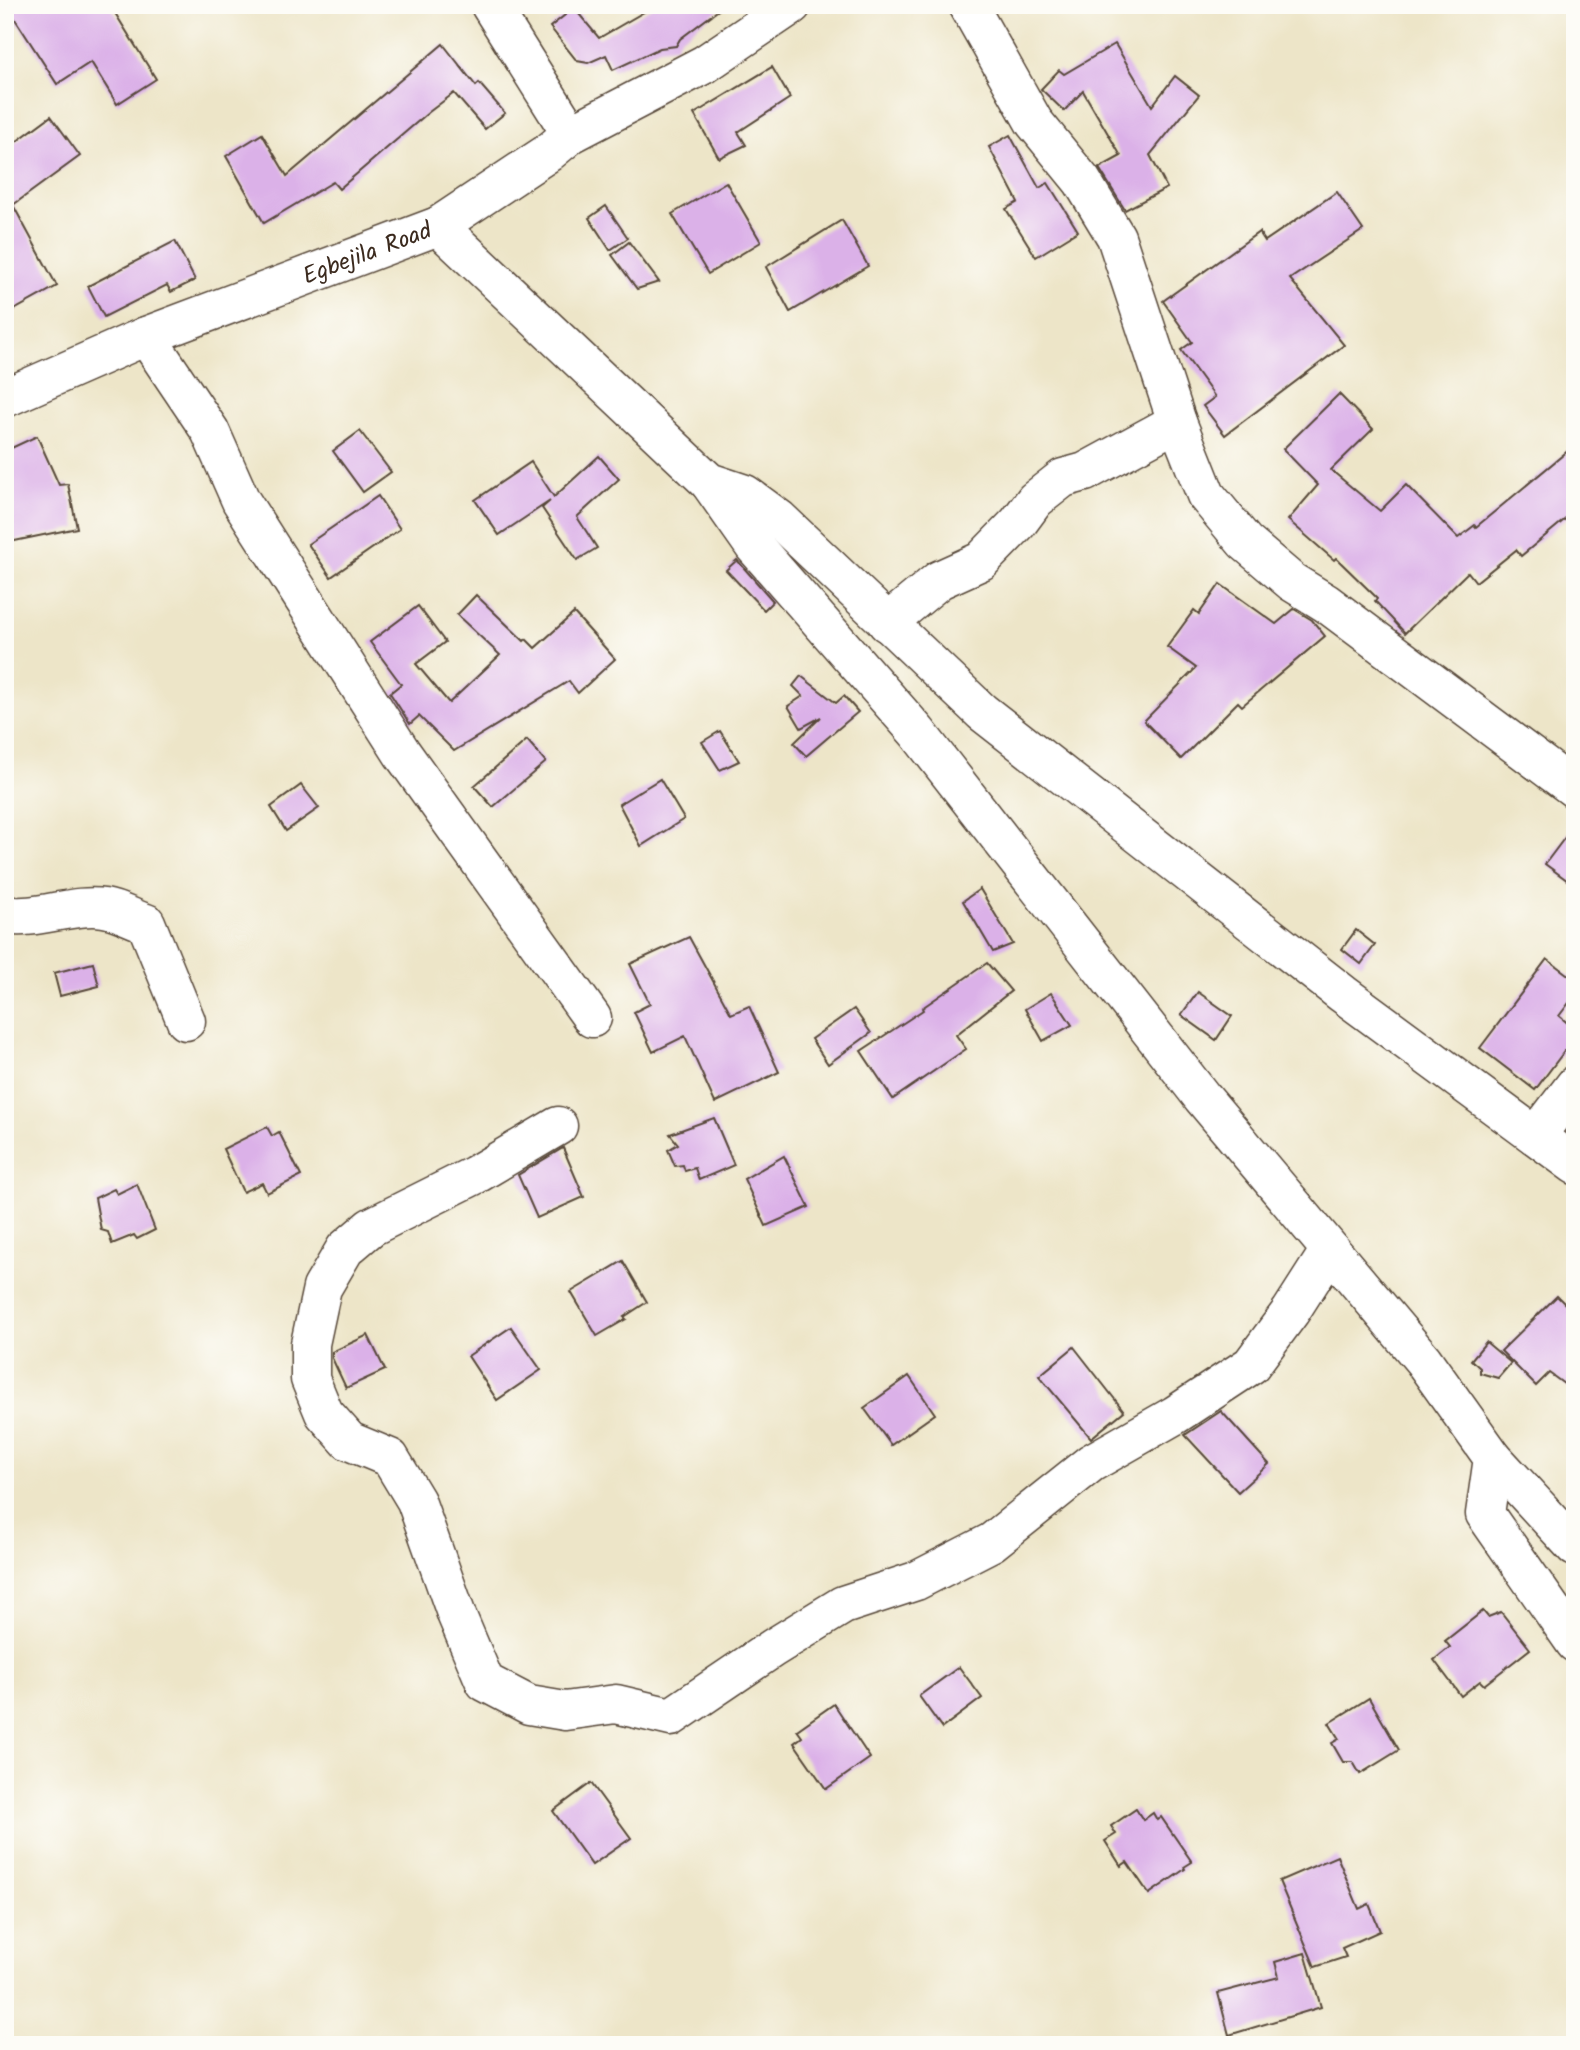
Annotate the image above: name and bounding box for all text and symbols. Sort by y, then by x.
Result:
street label: Egbejila Road [297,212,439,296]

